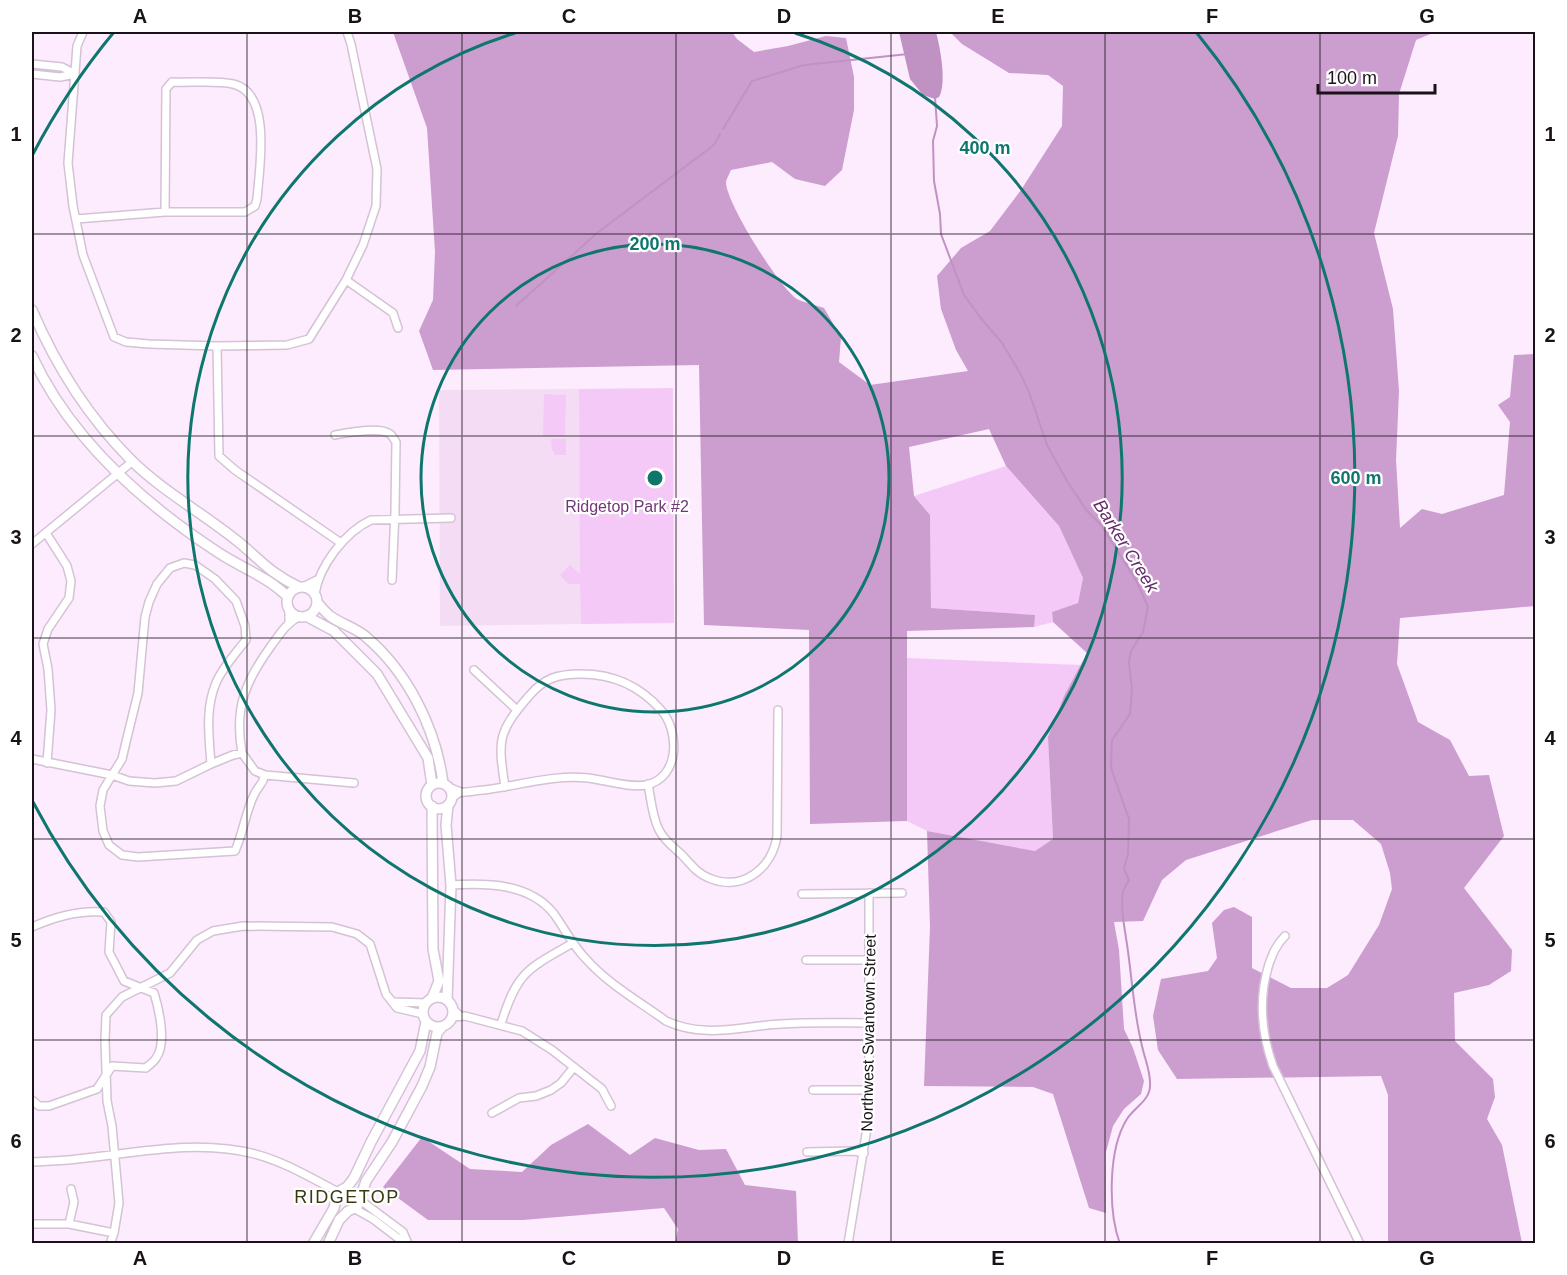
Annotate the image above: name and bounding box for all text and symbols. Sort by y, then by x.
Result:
text: A [133,5,147,27]
text: B [348,5,362,27]
text: C [562,5,576,27]
text: D [777,5,791,27]
text: E [991,5,1005,27]
text: F [1206,5,1218,27]
text: G [1419,5,1435,27]
scale bar [1318,57,1435,95]
text: 100 m [1327,68,1377,88]
text: 1 [10,123,22,145]
text: 1 [1544,123,1556,145]
text: 400 m [959,138,1011,158]
text: 200 m [629,234,681,254]
text: 2 [10,324,22,346]
text: 2 [1544,324,1556,346]
centre of rings [645,468,665,488]
text: 600 m [1330,468,1382,488]
water label: Barker Creek [1089,496,1163,597]
park label: Ridgetop Park #2 [565,498,689,515]
text: 3 [10,526,22,548]
text: 3 [1544,526,1556,548]
text: 4 [10,727,22,749]
text: 4 [1544,727,1556,749]
text: 5 [10,929,22,951]
text: 5 [1544,929,1556,951]
street label: Northwest Swantown Street [858,934,879,1132]
text: 6 [10,1130,22,1152]
text: 6 [1544,1130,1556,1152]
district label: RIDGETOP [294,1187,400,1207]
text: A [133,1247,147,1269]
text: B [348,1247,362,1269]
text: C [562,1247,576,1269]
text: D [777,1247,791,1269]
text: E [991,1247,1005,1269]
text: F [1206,1247,1218,1269]
text: G [1419,1247,1435,1269]

